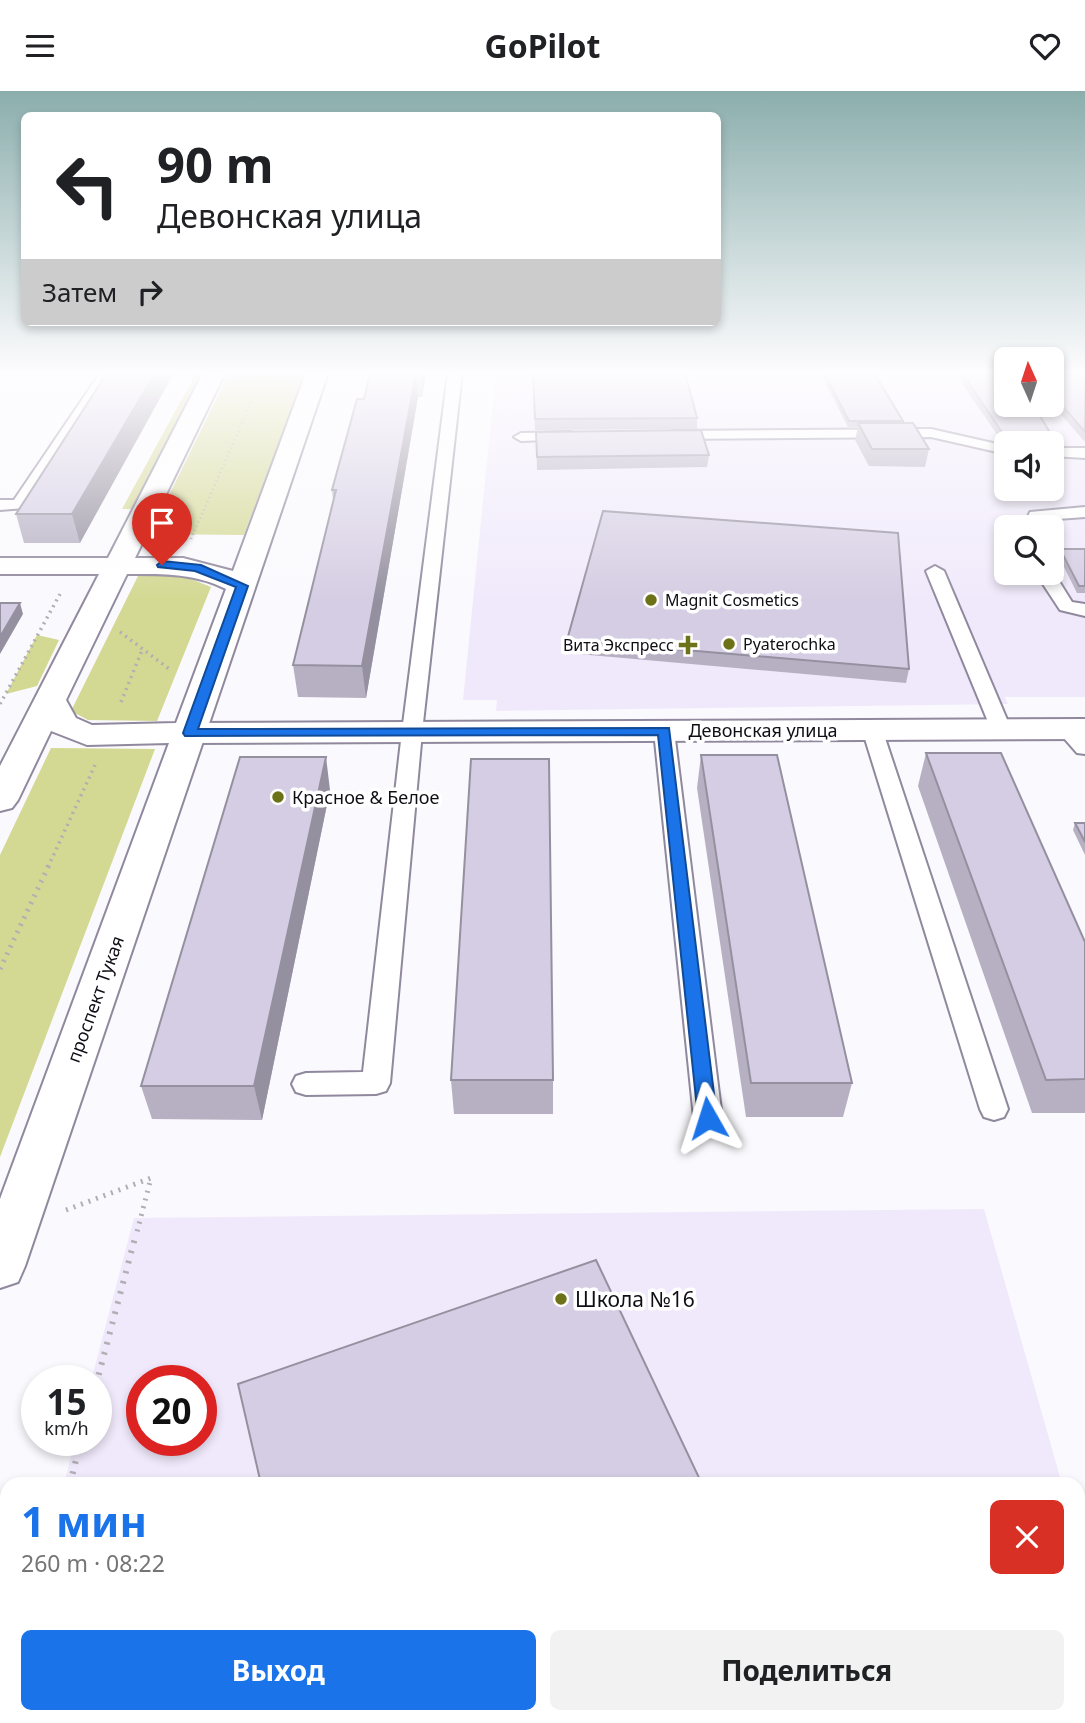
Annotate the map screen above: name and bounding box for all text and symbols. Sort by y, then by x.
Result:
text: GoPilot [484,24,601,67]
icon: menu [21,27,59,65]
icon: heart [1026,27,1064,65]
text: 90 m [157,131,274,197]
icon: left [42,140,133,231]
text: Девонская улица [157,194,422,237]
icon: right [131,273,169,311]
text: Затем [42,274,117,310]
north arrow [994,347,1064,417]
map controls [994,347,1064,585]
button: sound [994,431,1064,501]
pin [132,493,192,565]
icon: arrive [143,504,181,542]
button: search [994,515,1064,585]
place label: Magnit Cosmetics [665,589,799,611]
marker: Magnit Cosmetics [643,592,659,608]
place label: Pyaterochka [743,633,836,655]
place label: Вита Экспресс [563,634,674,656]
marker: Pyaterochka [721,636,737,652]
marker: Вита Экспресс [680,637,696,653]
street label: Девонская улица [688,718,838,742]
place label: Красное & Белое [292,785,440,809]
marker: Красное & Белое [270,789,286,805]
street label: проспект Тукая [61,932,129,1066]
position arrow [671,1081,745,1155]
place label: Школа №16 [575,1285,695,1313]
marker: Школа №16 [553,1291,569,1307]
speed limit sign: 20 [126,1365,217,1456]
text: 15 [46,1378,87,1425]
text: km/h [44,1416,89,1440]
text: 1 мин [21,1492,147,1549]
button: close [990,1500,1064,1574]
text: 260 m · 08:22 [21,1547,165,1579]
button: Выход [21,1630,536,1710]
button: Поделиться [550,1630,1064,1710]

